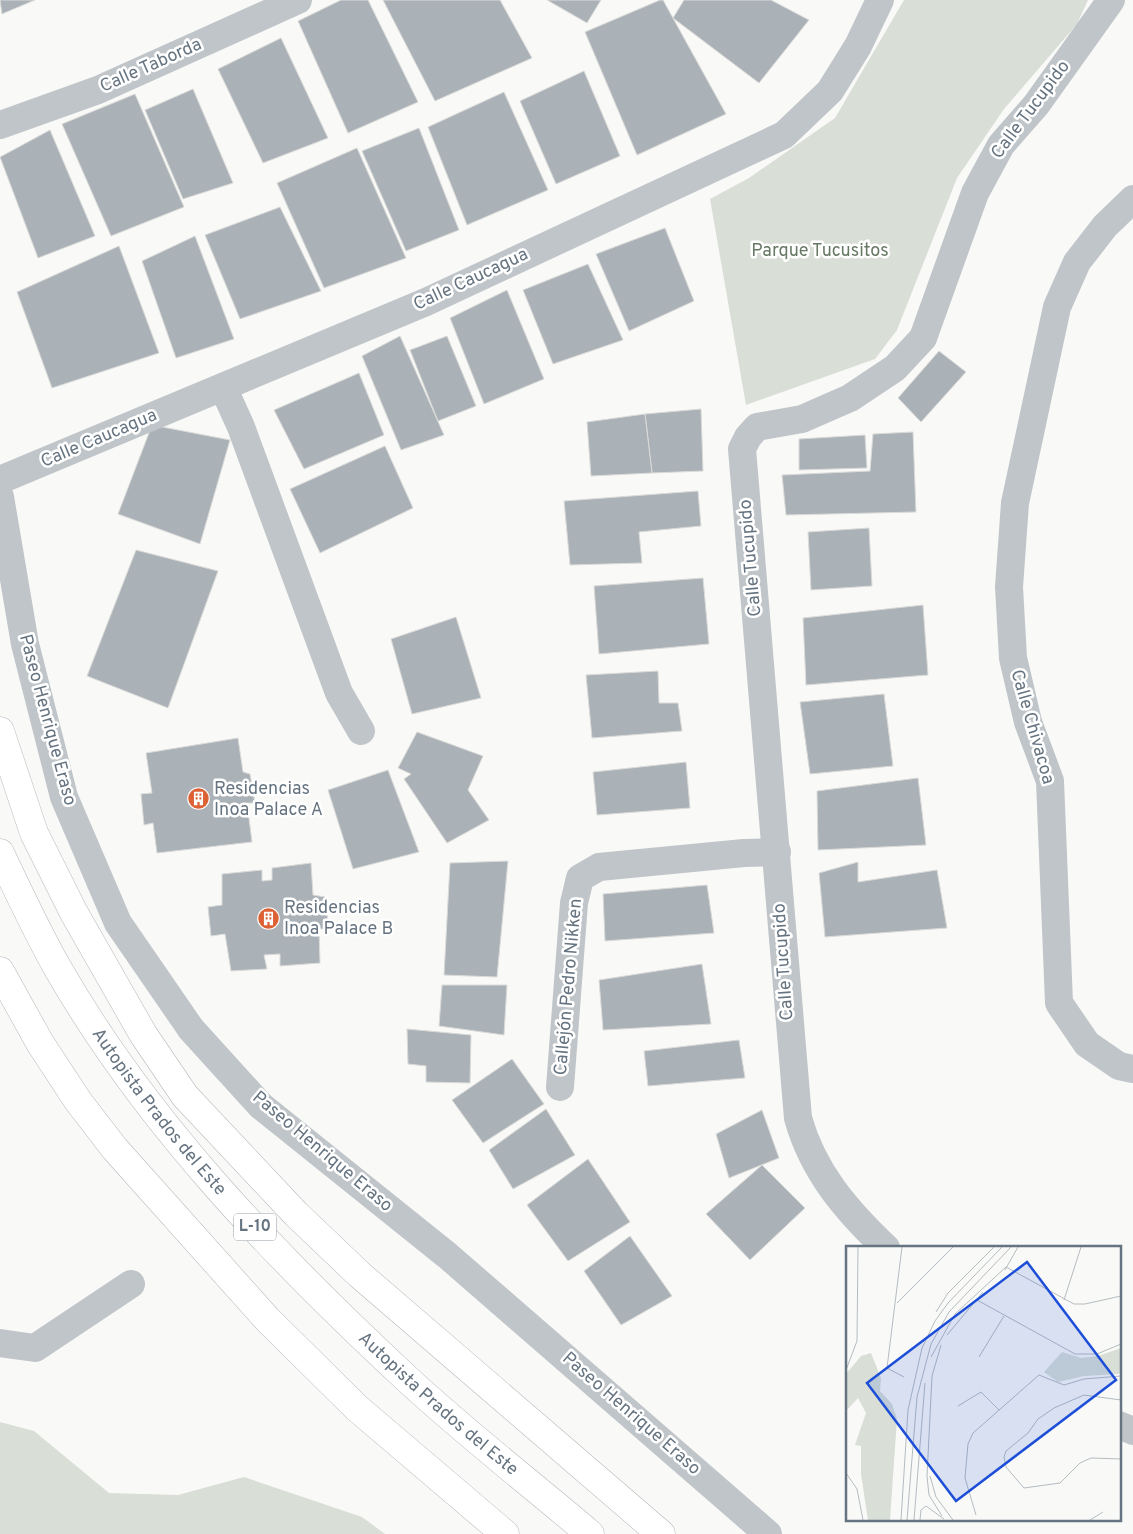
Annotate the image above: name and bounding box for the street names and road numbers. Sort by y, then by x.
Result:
street label: Calle Taborda [97,33,205,99]
street label: Calle Tucupido [986,56,1076,164]
street label: Calle Caucagua [410,243,532,317]
street label: Calle Caucagua [37,404,161,474]
street label: Calle Tucupido [734,498,768,618]
street label: Paseo Henrique Eraso [13,632,81,808]
street label: Calle Chivacoa [1005,667,1059,787]
street label: Callejón Pedro Nikken [550,898,588,1076]
street label: Calle Tucupido [768,903,800,1021]
street label: Autopista Prados del Este [86,1024,231,1201]
street label: Paseo Henrique Eraso [247,1086,397,1218]
road number: L-10 [234,1214,276,1240]
street label: Autopista Prados del Este [353,1327,523,1481]
street label: Paseo Henrique Eraso [557,1347,705,1481]

